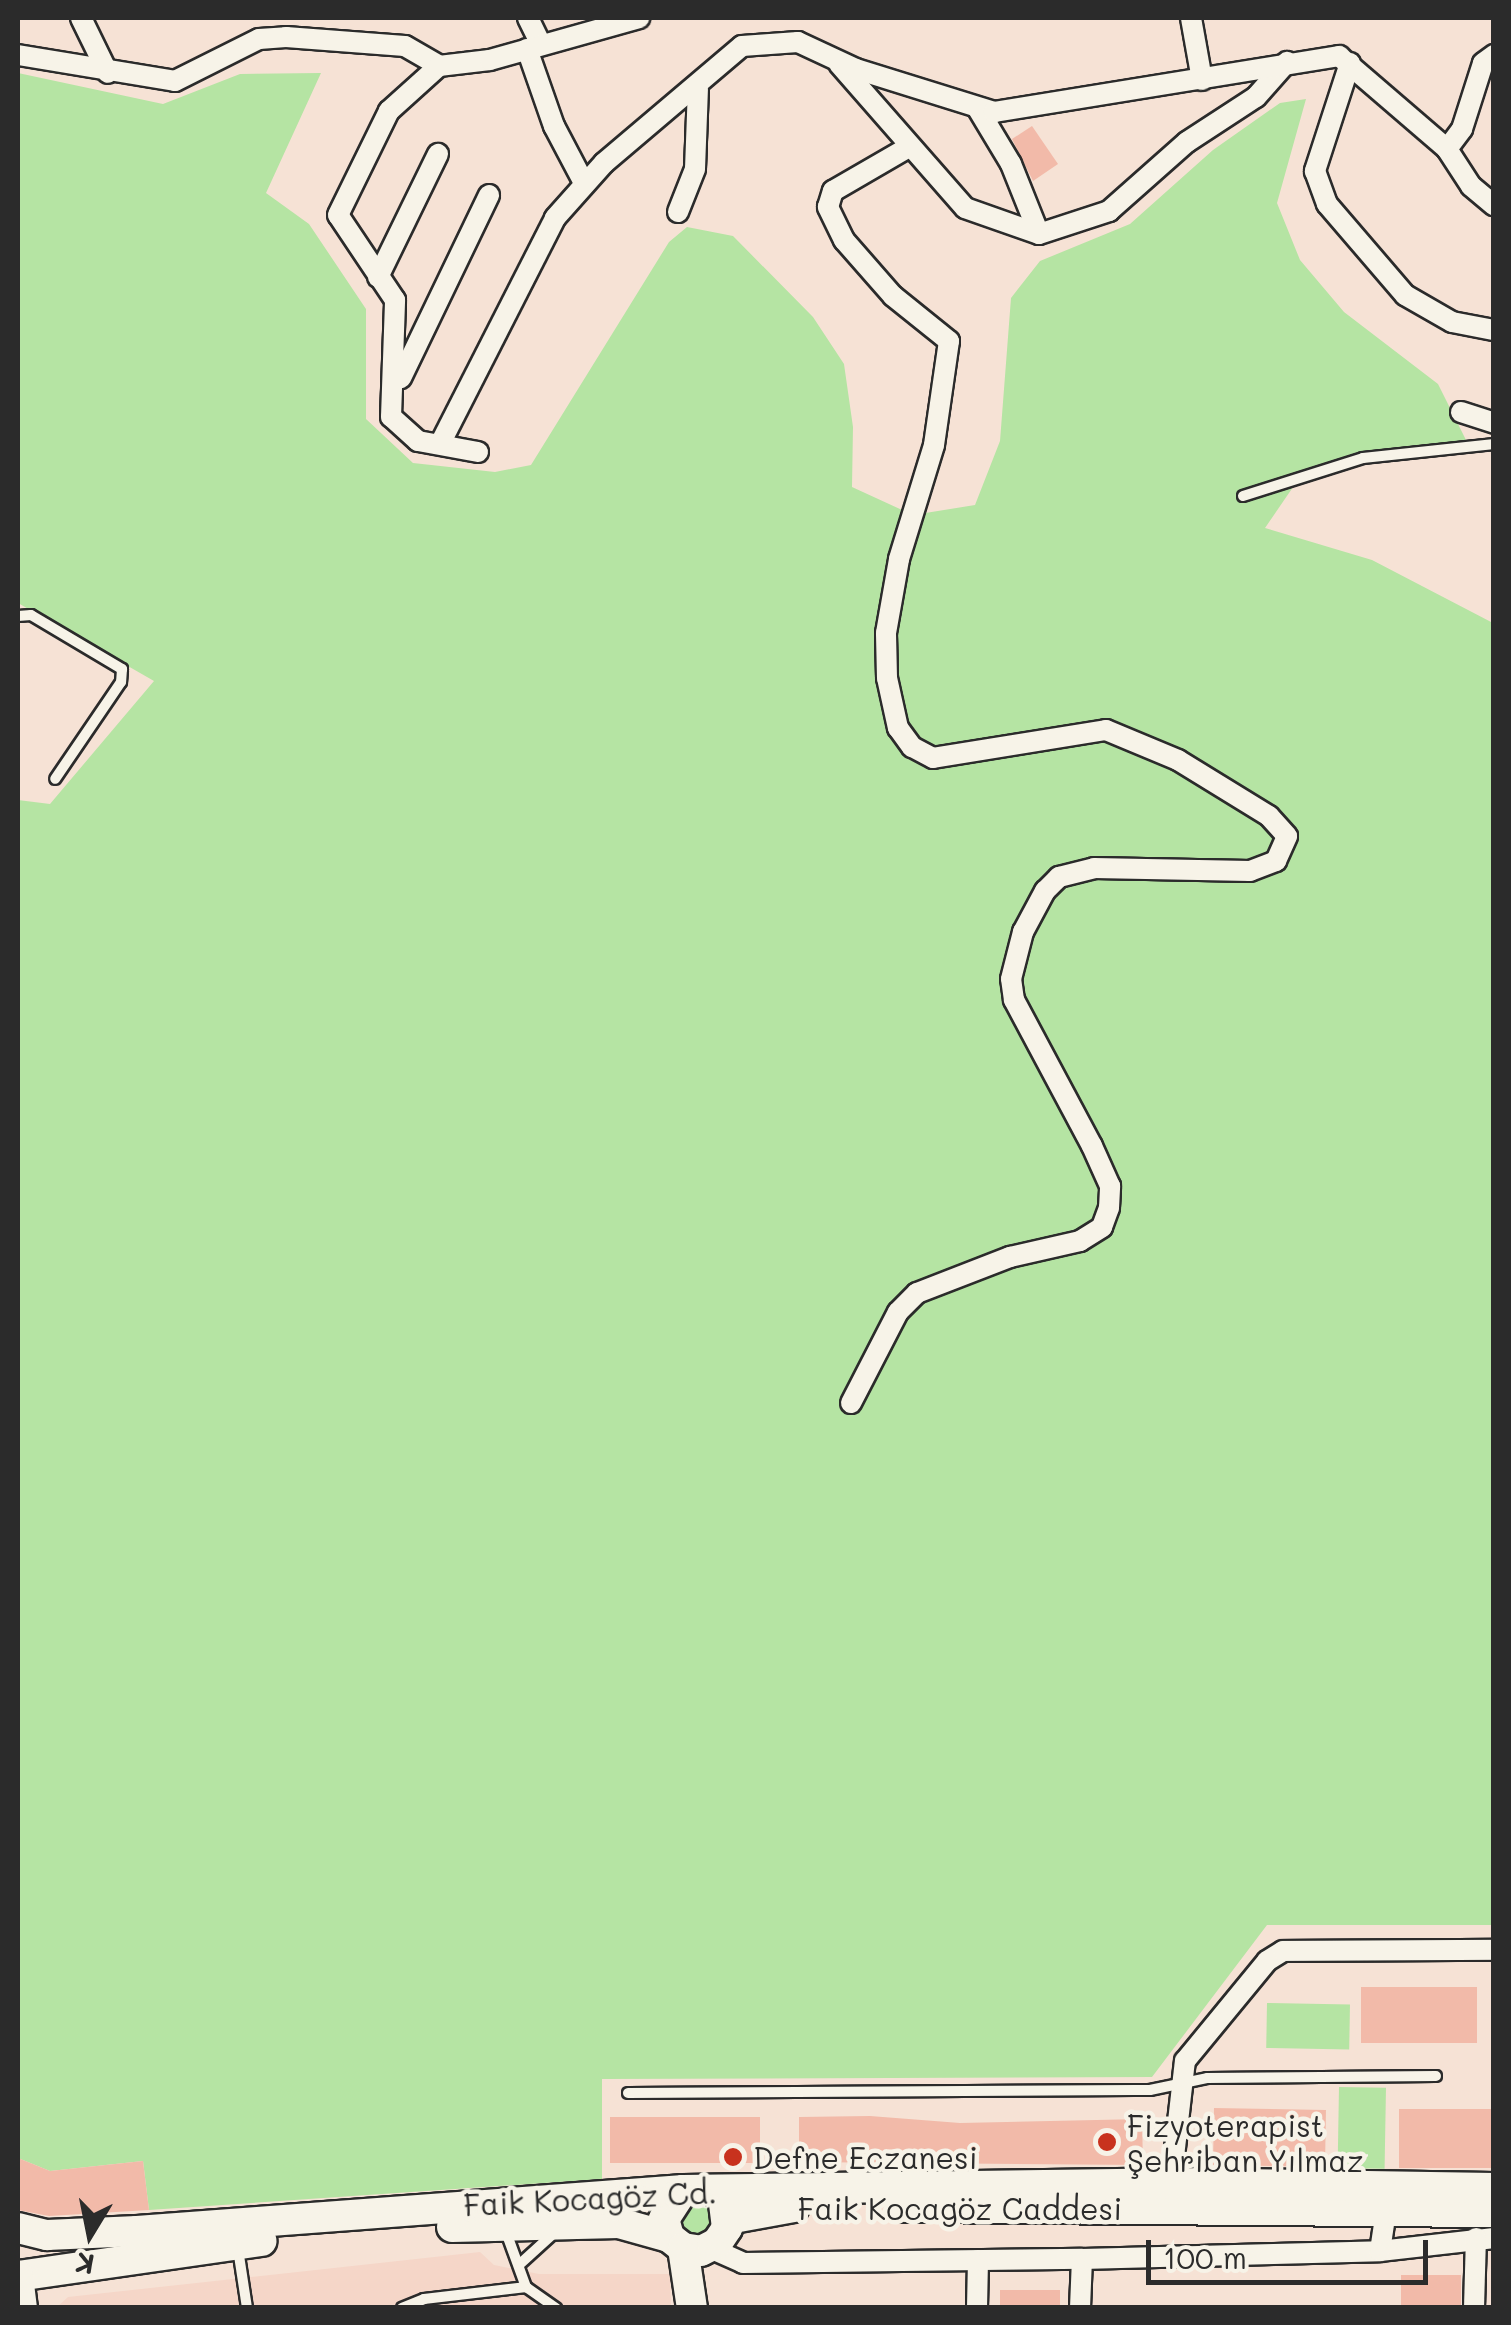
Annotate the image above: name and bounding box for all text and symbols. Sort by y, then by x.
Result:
place label: Fizyoterapist Şehriban Yılmaz [1127,2107,1364,2178]
marker: Fizyoterapist Şehriban Yılmaz [1096,2131,1118,2153]
place label: Defne Eczanesi [753,2139,978,2175]
marker: Defne Eczanesi [722,2146,744,2168]
street label: Faik Kocagöz Cd. [463,2173,717,2223]
north arrow [40,2185,140,2285]
street label: Faik Kocagöz Caddesi [798,2190,1122,2226]
scale bar [1151,2220,1434,2282]
text: 100 m [1163,2237,1247,2277]
text: K [73,2245,97,2284]

